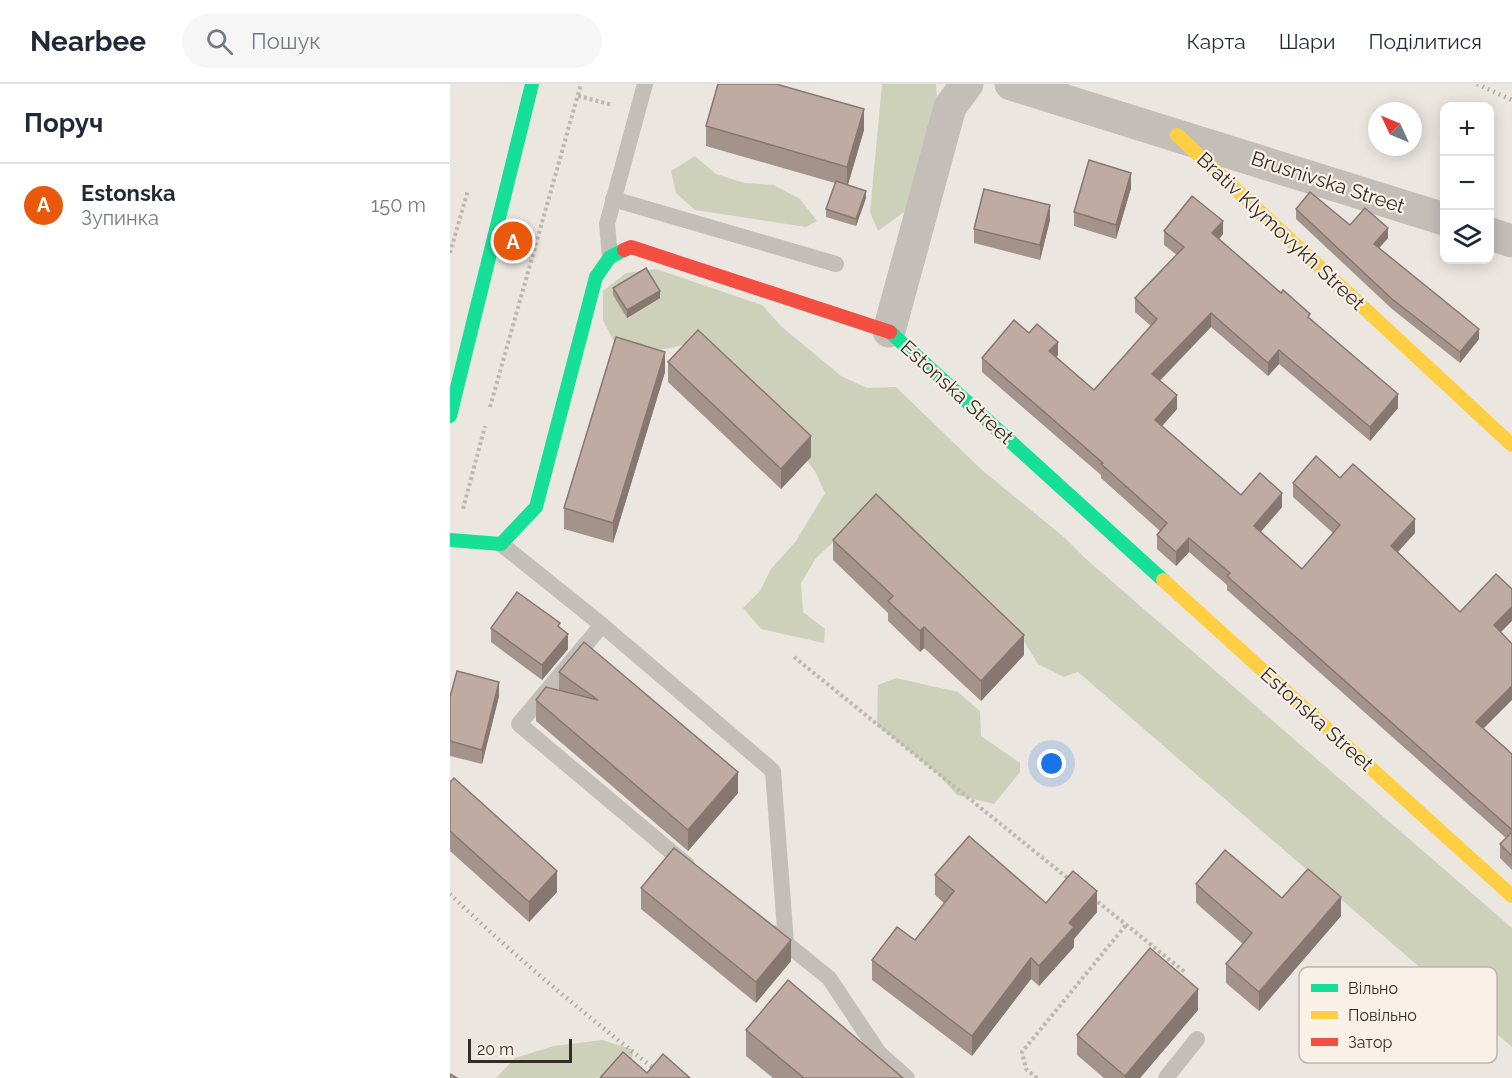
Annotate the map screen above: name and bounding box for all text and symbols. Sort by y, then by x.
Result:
search box [182,14,602,68]
text: Nearbee [30,25,146,58]
icon: search [203,25,236,58]
text: Пошук [251,28,321,54]
text: Карта [1187,29,1246,54]
text: Шари [1279,29,1336,54]
text: Поділитися [1369,29,1482,54]
north arrow [1368,102,1422,156]
map controls [1440,102,1494,264]
button: + [1440,102,1494,156]
text: Поруч [24,108,103,138]
street label: Brusnivska Street [1248,146,1408,218]
street label: Brativ Klymovykh Street [1192,147,1370,315]
button: − [1440,156,1494,210]
text: Estonska [81,180,176,206]
text: A [37,193,50,217]
text: 150 m [371,193,426,217]
text: Зупинка [81,206,159,230]
button: layers [1440,210,1494,264]
pin: A [494,218,532,264]
street label: Estonska Street [896,335,1019,449]
street label: Estonska Street [1256,662,1379,776]
your location [1037,749,1066,778]
legend [1299,967,1497,1063]
text: Вільно [1348,979,1398,998]
text: Повільно [1348,1006,1417,1025]
text: Затор [1348,1033,1392,1052]
scale bar [468,1036,572,1064]
text: 20 m [477,1040,514,1059]

